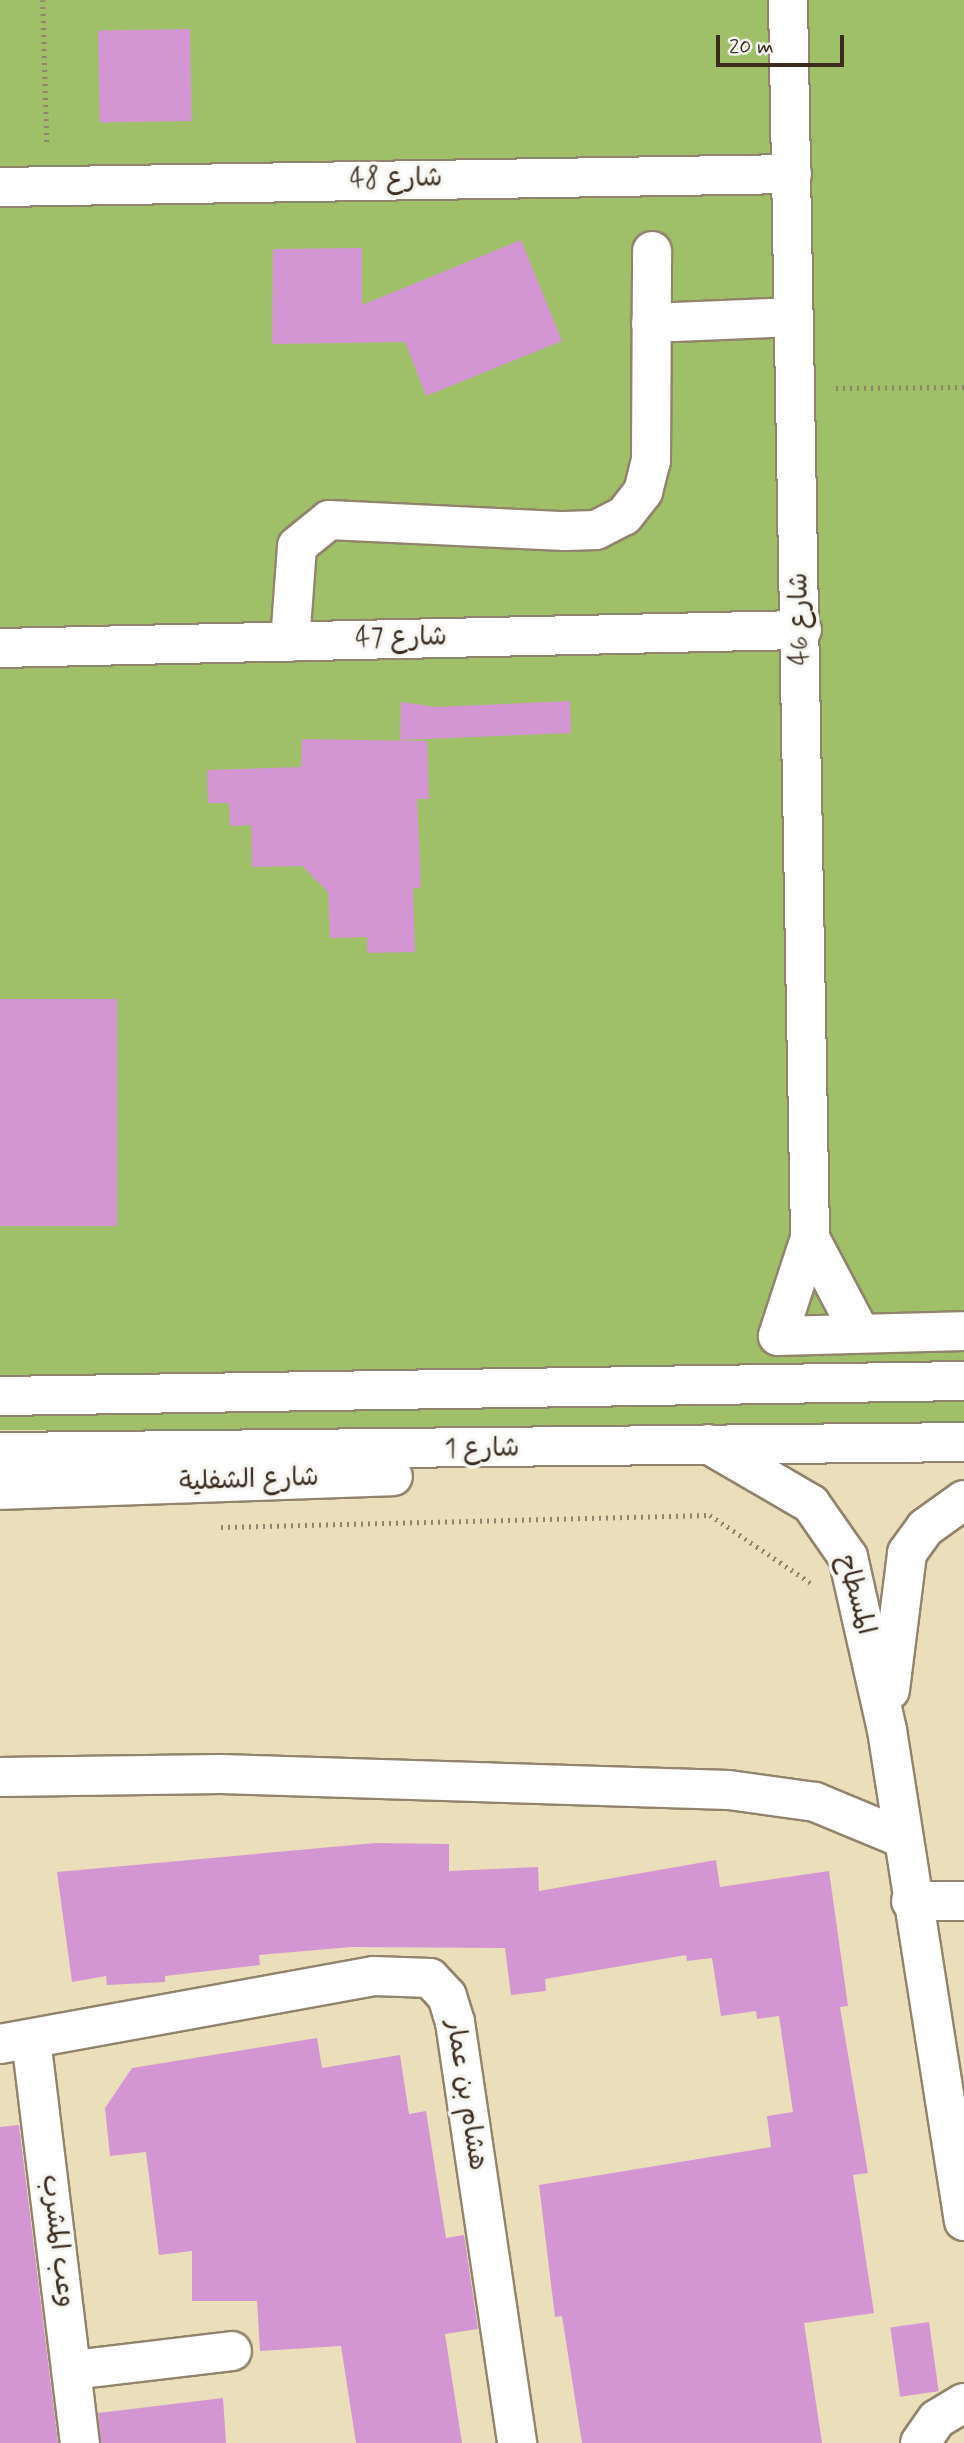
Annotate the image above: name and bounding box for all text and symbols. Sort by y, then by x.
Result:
scale bar [719,21,847,65]
text: 20 m [729,33,774,61]
street label: شارع 48 [349,164,443,196]
street label: شارع 46 [785,572,817,666]
street label: شارع 47 [355,623,447,655]
street label: شارع 1 [444,1434,520,1466]
street label: شارع الشفلية [179,1463,319,1499]
street label: المسطاح [829,1551,881,1639]
street label: هشام بن عمار [438,2017,492,2173]
street label: وعب المشرب [33,2173,81,2309]

